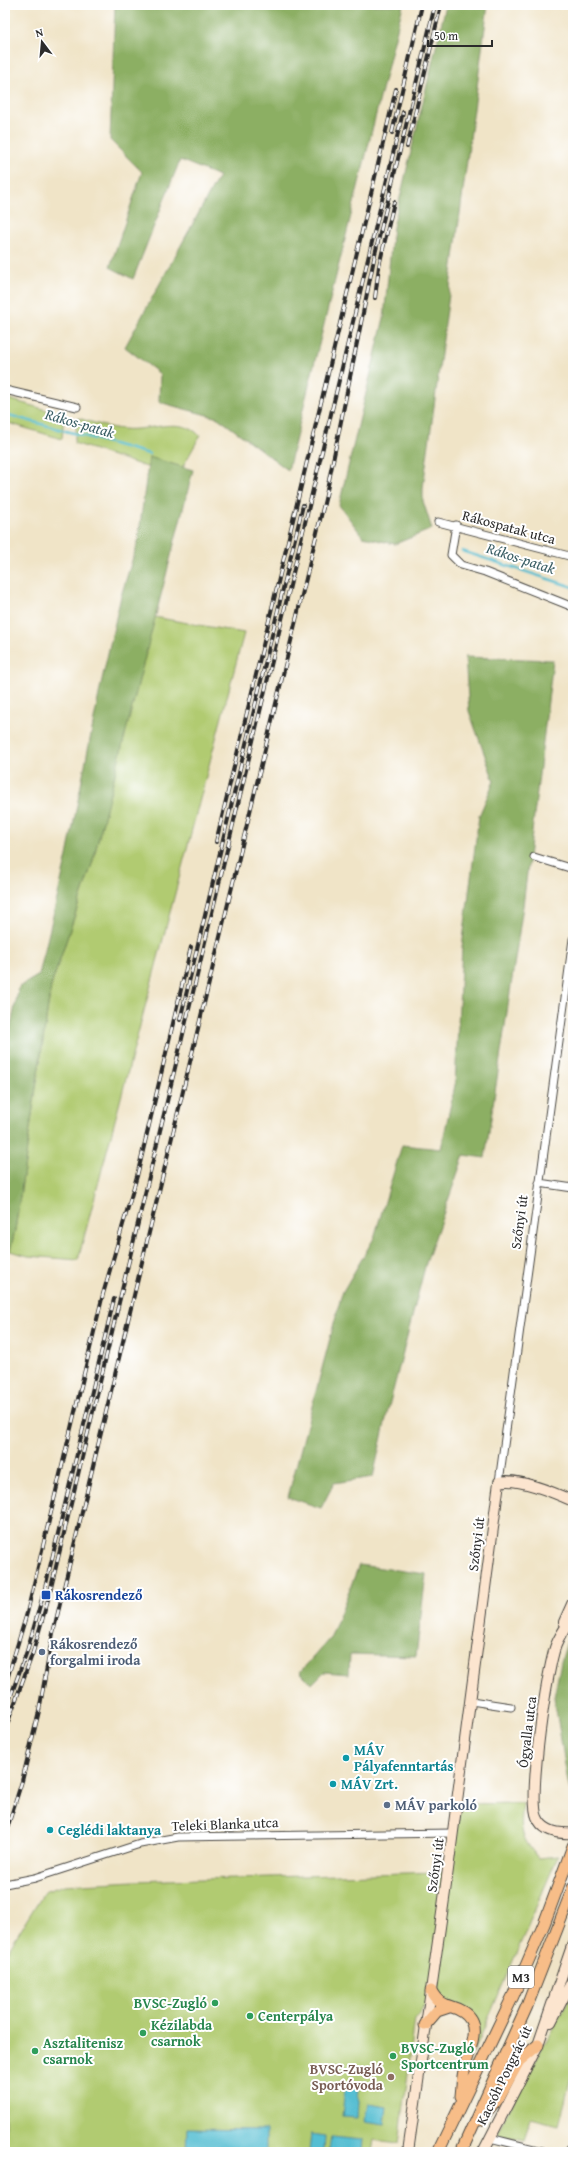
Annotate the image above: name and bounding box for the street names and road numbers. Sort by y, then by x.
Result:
street label: Rákospatak utca [460,505,558,549]
street label: Szőnyi út [505,1194,533,1250]
street label: Szőnyi út [463,1516,489,1572]
street label: Ógyalla utca [513,1695,541,1769]
street label: Teleki Blanka utca [171,1812,279,1836]
street label: Szőnyi út [421,1837,449,1893]
road number: M3 [508,1966,534,1988]
street label: Kacsóh Pongrác út [471,2022,537,2128]

